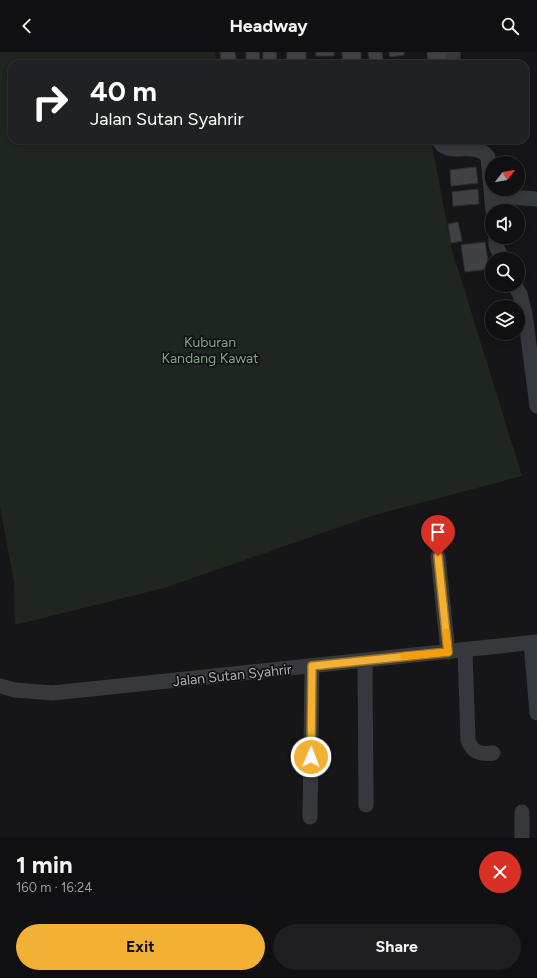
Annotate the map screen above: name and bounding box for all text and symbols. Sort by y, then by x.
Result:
icon: back [16,15,38,37]
text: Headway [229,15,308,37]
icon: search [499,15,521,37]
text: 40 m [90,74,157,108]
icon: right [24,76,76,128]
text: Jalan Sutan Syahrir [90,108,243,130]
north arrow [485,156,525,196]
map controls [485,156,525,340]
button: sound [485,204,525,244]
button: search [485,252,525,292]
button: layers [485,300,525,340]
park label: Kuburan Kandang Kawat [162,334,258,367]
pin [421,515,455,556]
icon: arrive [427,521,449,543]
street label: Jalan Sutan Syahrir [172,661,293,690]
position arrow [290,736,332,778]
text: 1 min [16,850,73,879]
button: close [479,851,521,893]
text: 160 m · 16:24 [16,880,92,895]
button: Exit [16,924,265,970]
button: Share [273,924,521,970]

